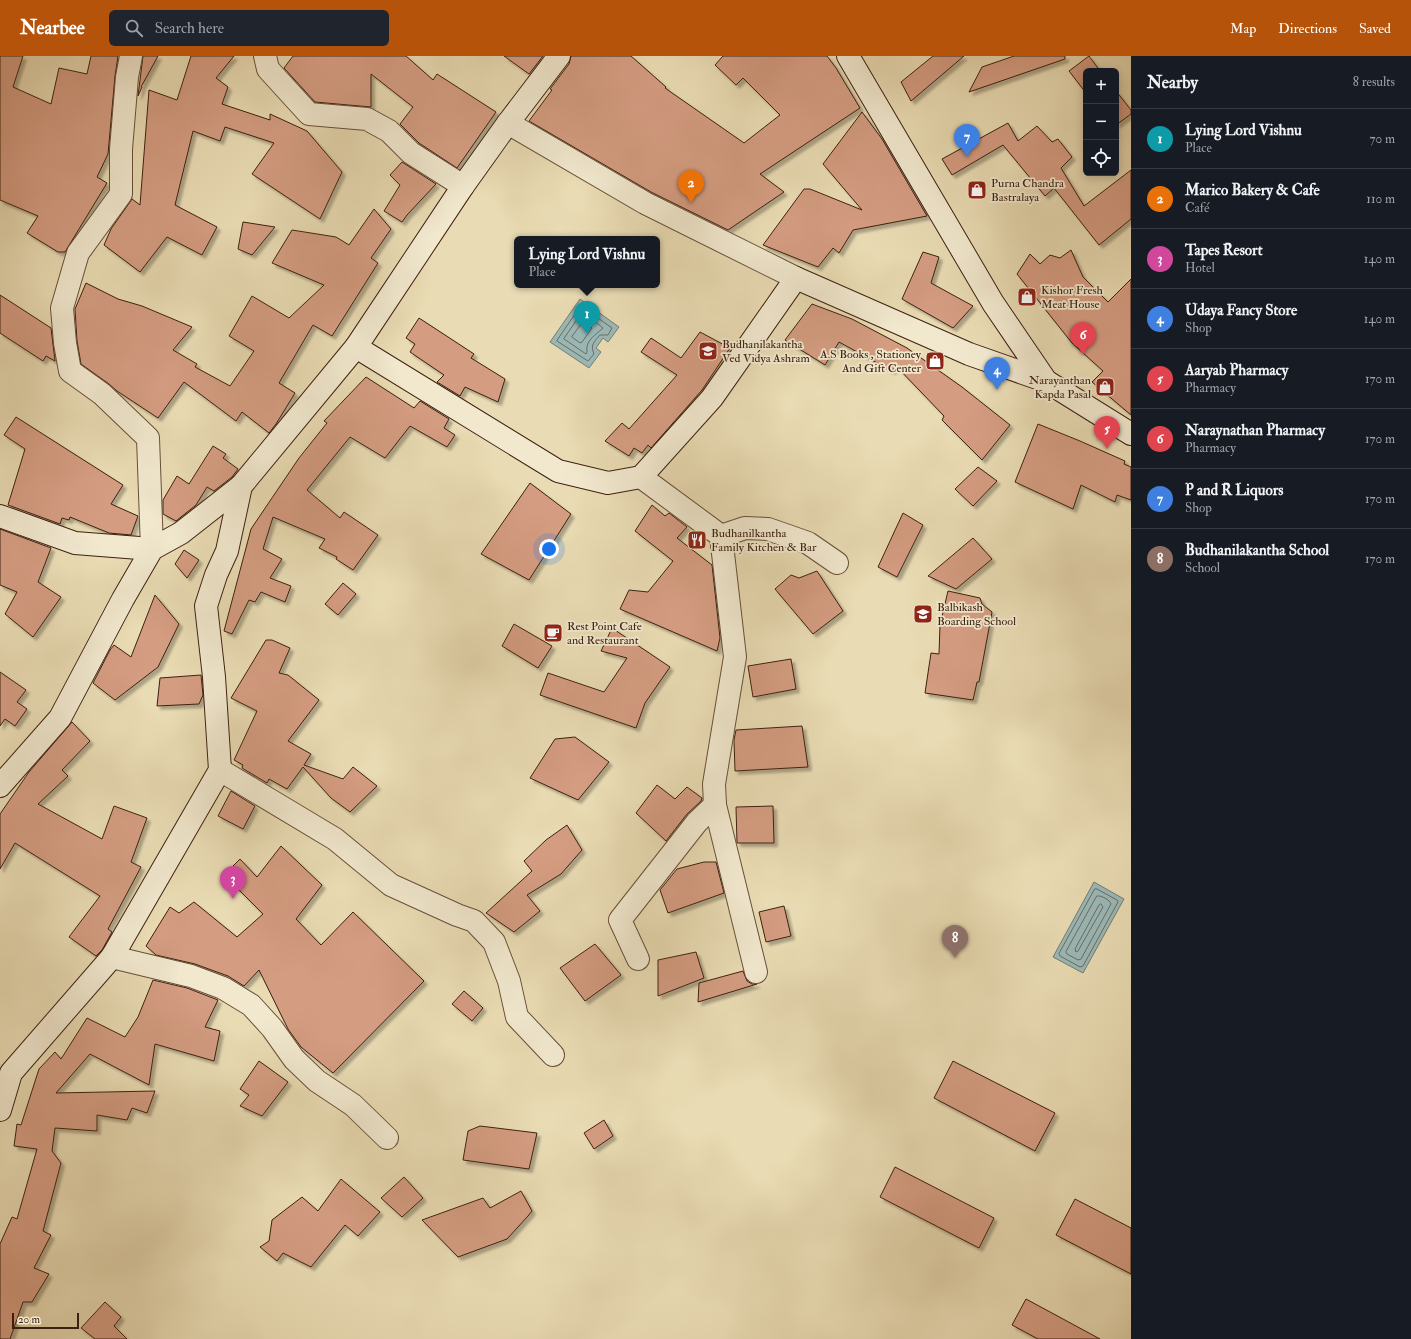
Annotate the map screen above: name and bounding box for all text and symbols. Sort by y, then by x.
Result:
search box [109,10,389,46]
text: Nearbee [20,16,85,40]
icon: search [123,17,145,39]
text: Search here [155,19,224,38]
text: Map [1230,20,1256,37]
text: Directions [1278,20,1337,37]
text: Saved [1359,20,1391,37]
map controls [1083,68,1119,176]
button: + [1083,68,1119,104]
text: Nearby [1147,72,1198,93]
text: 8 results [1353,74,1395,90]
button: − [1083,104,1119,140]
text: Lying Lord Vishnu [1185,121,1302,140]
pin: 7 [954,124,980,157]
text: 1 [1158,131,1162,147]
text: 70 m [1370,131,1395,147]
button: locate [1083,140,1119,176]
text: Place [1185,140,1212,156]
pin: 2 [678,170,704,203]
place label: Purna Chandra Bastralaya [991,176,1065,205]
shop icon: Purna Chandra Bastralaya [966,179,988,201]
text: Marico Bakery & Cafe [1185,181,1320,200]
text: 2 [1157,191,1163,207]
text: 110 m [1366,191,1395,207]
text: Café [1185,200,1209,216]
popup [514,236,660,288]
text: Tapes Resort [1185,241,1263,260]
text: Lying Lord Vishnu [529,245,645,264]
text: 3 [1158,251,1163,267]
text: 140 m [1364,251,1395,267]
text: Hotel [1185,260,1215,276]
text: Place [529,264,556,280]
place label: Kishor Fresh Meat House [1041,283,1103,312]
shop icon: Kishor Fresh Meat House [1016,286,1038,308]
pin: 1 [574,301,600,334]
text: Udaya Fancy Store [1185,301,1297,320]
text: 4 [1156,311,1164,327]
text: 140 m [1364,311,1395,327]
text: Shop [1185,320,1212,336]
pin: 6 [1070,322,1096,355]
place label: Budhanilakantha Ved Vidya Ashram [722,337,811,366]
school or university icon: Budhanilakantha Ved Vidya Ashram [697,340,719,362]
place label: A.S Books , Stationey And Gift Center [819,347,922,376]
shop icon: A.S Books , Stationey And Gift Center [924,350,946,372]
pin: 4 [984,357,1010,390]
text: Aaryab Pharmacy [1185,361,1288,380]
text: 5 [1157,371,1163,387]
text: 170 m [1365,371,1395,387]
place label: Narayanthan Kapda Pasal [1029,373,1091,402]
shop icon: Narayanthan Kapda Pasal [1094,376,1116,398]
text: Pharmacy [1185,380,1236,396]
pin: 5 [1094,416,1120,449]
text: Naraynathan Pharmacy [1185,421,1325,440]
text: 6 [1157,431,1163,447]
text: 170 m [1365,431,1395,447]
text: Pharmacy [1185,440,1236,456]
text: P and R Liquors [1185,481,1284,500]
text: 7 [1157,491,1163,507]
text: 170 m [1365,491,1395,507]
text: Shop [1185,500,1212,516]
place label: Budhanilkantha Family Kitchen & Bar [711,526,817,555]
restaurant icon: Budhanilkantha Family Kitchen & Bar [686,529,708,551]
your location [539,539,559,559]
text: Budhanilakantha School [1185,541,1329,560]
text: 8 [1157,551,1163,567]
text: 170 m [1365,551,1395,567]
text: School [1185,560,1220,576]
place label: Balbikash Boarding School [937,600,1016,629]
school or university icon: Balbikash Boarding School [912,603,934,625]
place label: Rest Point Cafe and Restaurant [567,619,642,648]
cafe icon: Rest Point Cafe and Restaurant [542,622,564,644]
pin: 3 [220,866,246,899]
pin: 8 [942,925,968,958]
scale bar [12,1311,79,1330]
text: 20 m [18,1313,40,1326]

